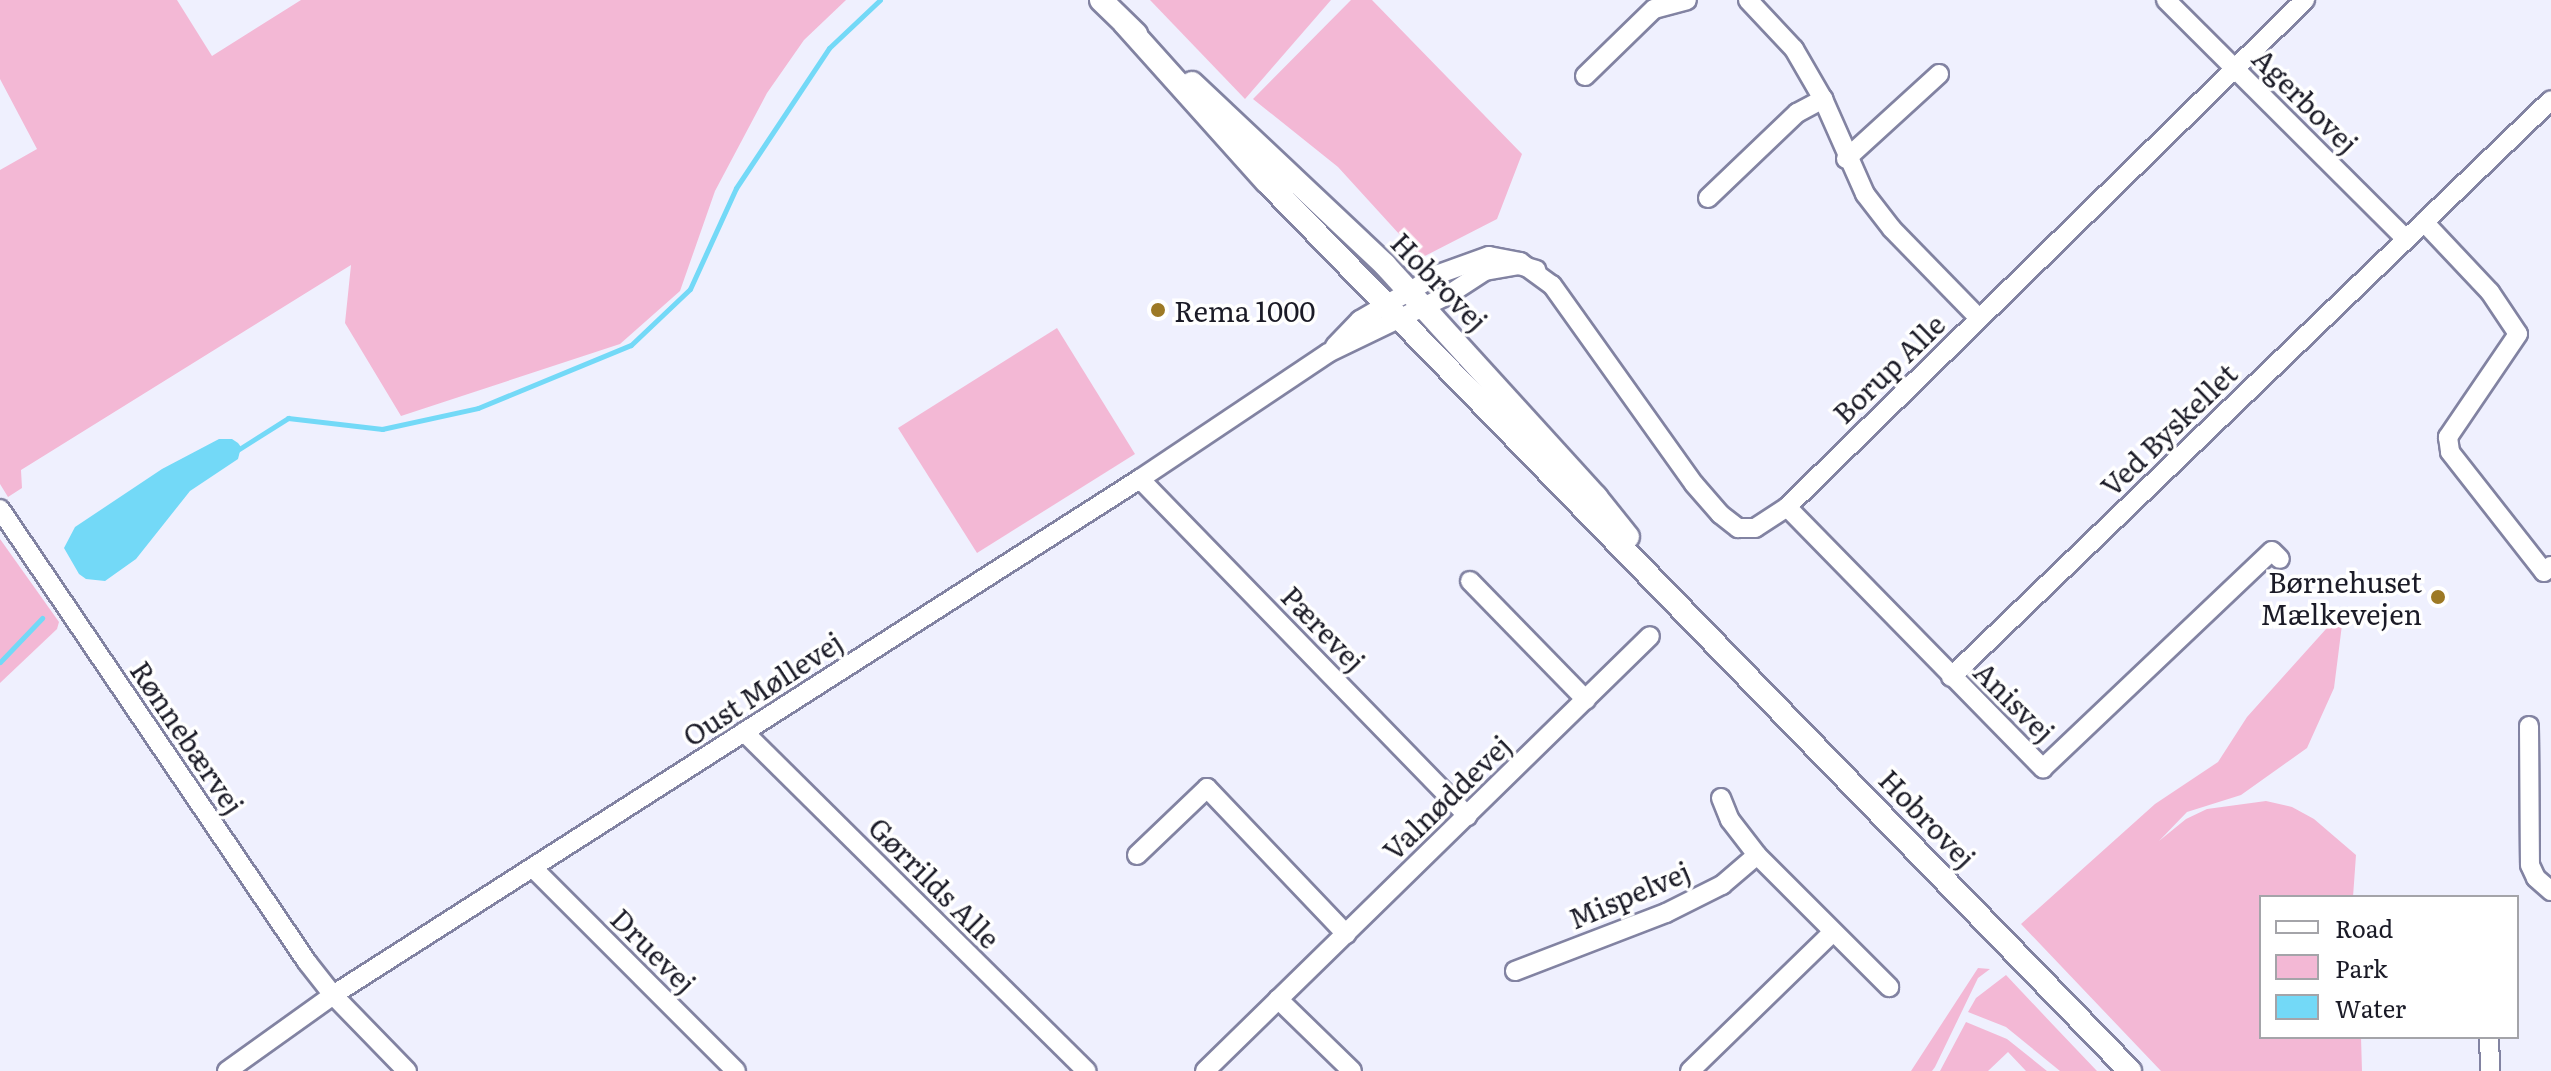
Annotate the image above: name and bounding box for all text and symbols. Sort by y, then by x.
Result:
street label: Agerbovej [2247,41,2365,159]
street label: Hobrovej [1385,225,1495,337]
place label: Rema 1000 [1174,293,1316,327]
marker: Rema 1000 [1149,301,1167,319]
street label: Borup Alle [1825,307,1951,429]
street label: Ved Byskellet [2093,356,2243,502]
place label: Børnehuset Mælkevejen [2260,564,2422,630]
street label: Pærevej [1275,578,1373,678]
marker: Børnehuset Mælkevejen [2429,588,2447,606]
street label: Oust Møllevej [676,624,848,752]
street label: Rønnebærvej [124,654,252,820]
street label: Anisvej [1968,654,2062,748]
street label: Valnøddevej [1375,728,1517,866]
street label: Hobrovej [1873,762,1983,874]
street label: Gørrilds Alle [863,810,1007,954]
street label: Mispelvej [1563,853,1695,935]
legend [2259,895,2519,1039]
street label: Druevej [605,901,703,999]
text: Road [2335,910,2393,945]
text: Park [2335,950,2388,985]
text: Water [2335,990,2406,1025]

